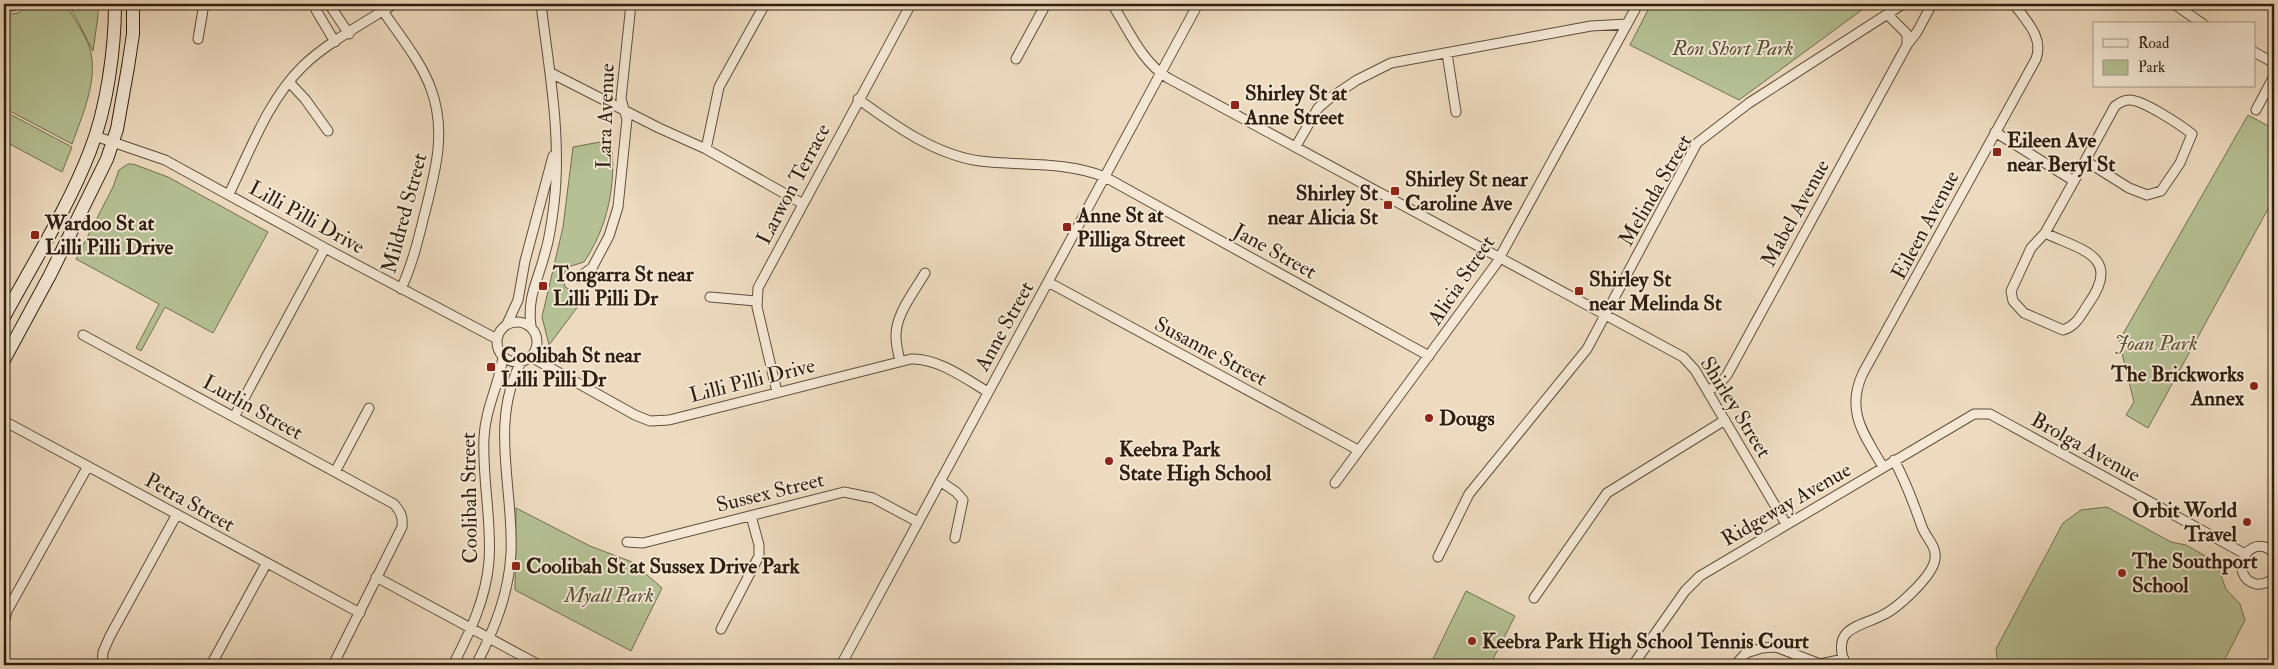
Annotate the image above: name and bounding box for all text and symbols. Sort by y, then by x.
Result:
legend [2093,22,2256,88]
text: Road [2138,34,2170,53]
park label: Ron Short Park [1671,35,1794,62]
text: Park [2138,58,2165,77]
street label: Lara Avenue [590,63,621,169]
place label: Shirley St at Anne Street [1244,80,1347,131]
marker: Shirley St at Anne Street [1229,99,1241,111]
street label: Larwon Terrace [750,119,837,249]
place label: Eileen Ave near Beryl St [2006,127,2115,178]
street label: Melinda Street [1613,129,1698,251]
marker: Eileen Ave near Beryl St [1991,146,2003,158]
street label: Mildred Street [375,150,434,276]
street label: Mabel Avenue [1755,155,1836,272]
place label: Shirley St near Caroline Ave [1405,166,1529,217]
street label: Eileen Avenue [1885,166,1966,284]
street label: Lilli Pilli Drive [244,175,370,260]
place label: Shirley St near Alicia St [1267,180,1378,231]
marker: Shirley St near Caroline Ave [1389,185,1401,197]
marker: Shirley St near Alicia St [1382,199,1394,211]
place label: Anne St at Pilliga Street [1076,202,1185,253]
place label: Wardoo St at Lilli Pilli Drive [44,210,173,261]
street label: Jane Street [1227,217,1321,285]
marker: Anne St at Pilliga Street [1061,221,1073,233]
marker: Wardoo St at Lilli Pilli Drive [29,229,41,241]
street label: Alicia Street [1421,230,1501,331]
place label: Tongarra St near Lilli Pilli Dr [552,261,695,312]
place label: Shirley St near Melinda St [1588,266,1722,317]
street label: Anne Street [968,276,1040,377]
marker: Tongarra St near Lilli Pilli Dr [537,280,549,292]
marker: Shirley St near Melinda St [1573,285,1585,297]
street label: Susanne Street [1150,310,1272,392]
park label: Joan Park [2114,330,2198,357]
place label: Coolibah St near Lilli Pilli Dr [501,342,642,393]
street label: Lilli Pilli Drive [687,352,818,409]
street label: Shirley Street [1694,352,1777,463]
marker: Coolibah St near Lilli Pilli Dr [485,361,497,373]
place label: The Brickworks Annex [2110,361,2245,412]
street label: Lurlin Street [198,369,308,446]
marker: The Brickworks Annex [2248,380,2260,392]
place label: Dougs [1439,405,1495,432]
street label: Brolga Avenue [2026,406,2145,489]
marker: Dougs [1423,412,1435,424]
street label: Coolibah Street [455,432,484,564]
place label: Keebra Park State High School [1119,436,1272,487]
marker: Keebra Park State High School [1103,455,1115,467]
street label: Ridgeway Avenue [1716,456,1856,553]
street label: Sussex Street [713,466,827,519]
street label: Petra Street [140,467,240,538]
place label: Orbit World Travel [2132,497,2238,548]
marker: Orbit World Travel [2241,516,2253,528]
place label: The Southport School [2131,548,2258,599]
place label: Coolibah St at Sussex Drive Park [526,553,801,580]
marker: Coolibah St at Sussex Drive Park [510,560,522,572]
marker: The Southport School [2116,567,2128,579]
park label: Myall Park [562,582,654,609]
place label: Keebra Park High School Tennis Court [1482,628,1809,655]
marker: Keebra Park High School Tennis Court [1466,635,1478,647]

